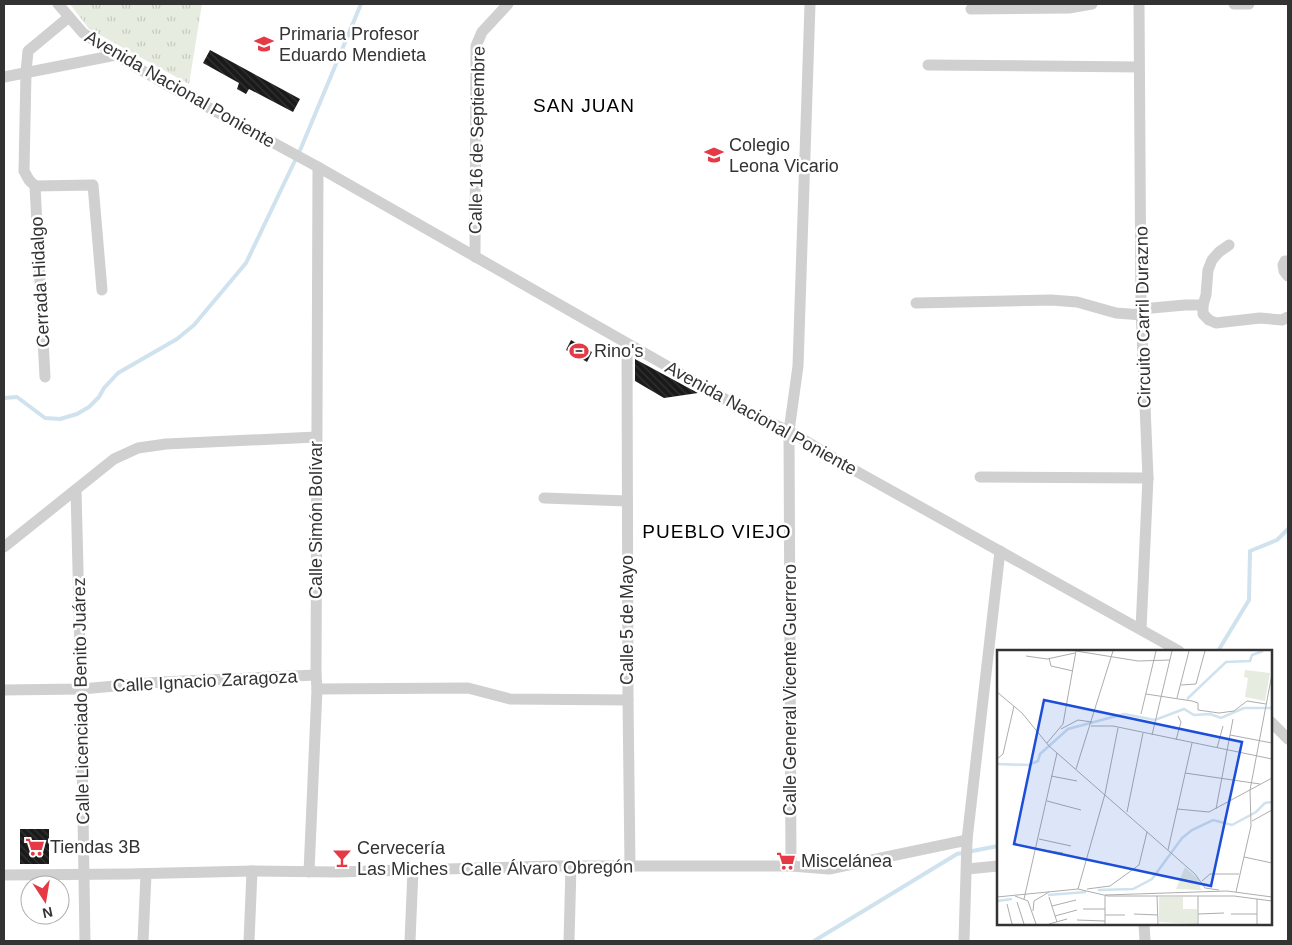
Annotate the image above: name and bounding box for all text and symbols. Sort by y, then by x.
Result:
place label: Primaria Profesor Eduardo Mendieta [279,24,427,65]
street label: Avenida Nacional Poniente [82,26,278,152]
school or university icon: Primaria Profesor Eduardo Mendieta [253,33,275,55]
street label: Calle 16 de Septiembre [465,46,489,234]
district label: SAN JUAN [533,95,635,116]
place label: Colegio Leona Vicario [729,135,839,176]
school or university icon: Colegio Leona Vicario [703,144,725,166]
street label: Cerrada Hidalgo [27,216,53,348]
street label: Circuito Carril Durazno [1131,226,1155,408]
sports icon: Rino's [568,340,590,362]
place label: Rino's [594,341,643,361]
street label: Avenida Nacional Poniente [662,357,860,479]
street label: Calle Simón Bolívar [306,441,326,599]
district label: PUEBLO VIEJO [642,521,792,542]
street label: Calle 5 de Mayo [617,555,637,685]
street label: Calle General Vicente Guerrero [780,564,800,816]
street label: Calle Licenciado Benito Juárez [69,577,93,825]
inset map [997,650,1272,925]
street label: Calle Ignacio Zaragoza [112,666,299,696]
supermarket icon: Tiendas 3B [24,836,46,858]
place label: Tiendas 3B [50,837,140,857]
place label: Cervecería Las Miches [357,838,448,879]
bar icon: Cervecería Las Miches [331,847,353,869]
supermarket icon: Miscelánea [775,850,797,872]
place label: Miscelánea [801,851,893,871]
street label: Calle Álvaro Obregón [461,856,633,880]
north arrow [20,875,70,925]
text: N [41,904,54,922]

